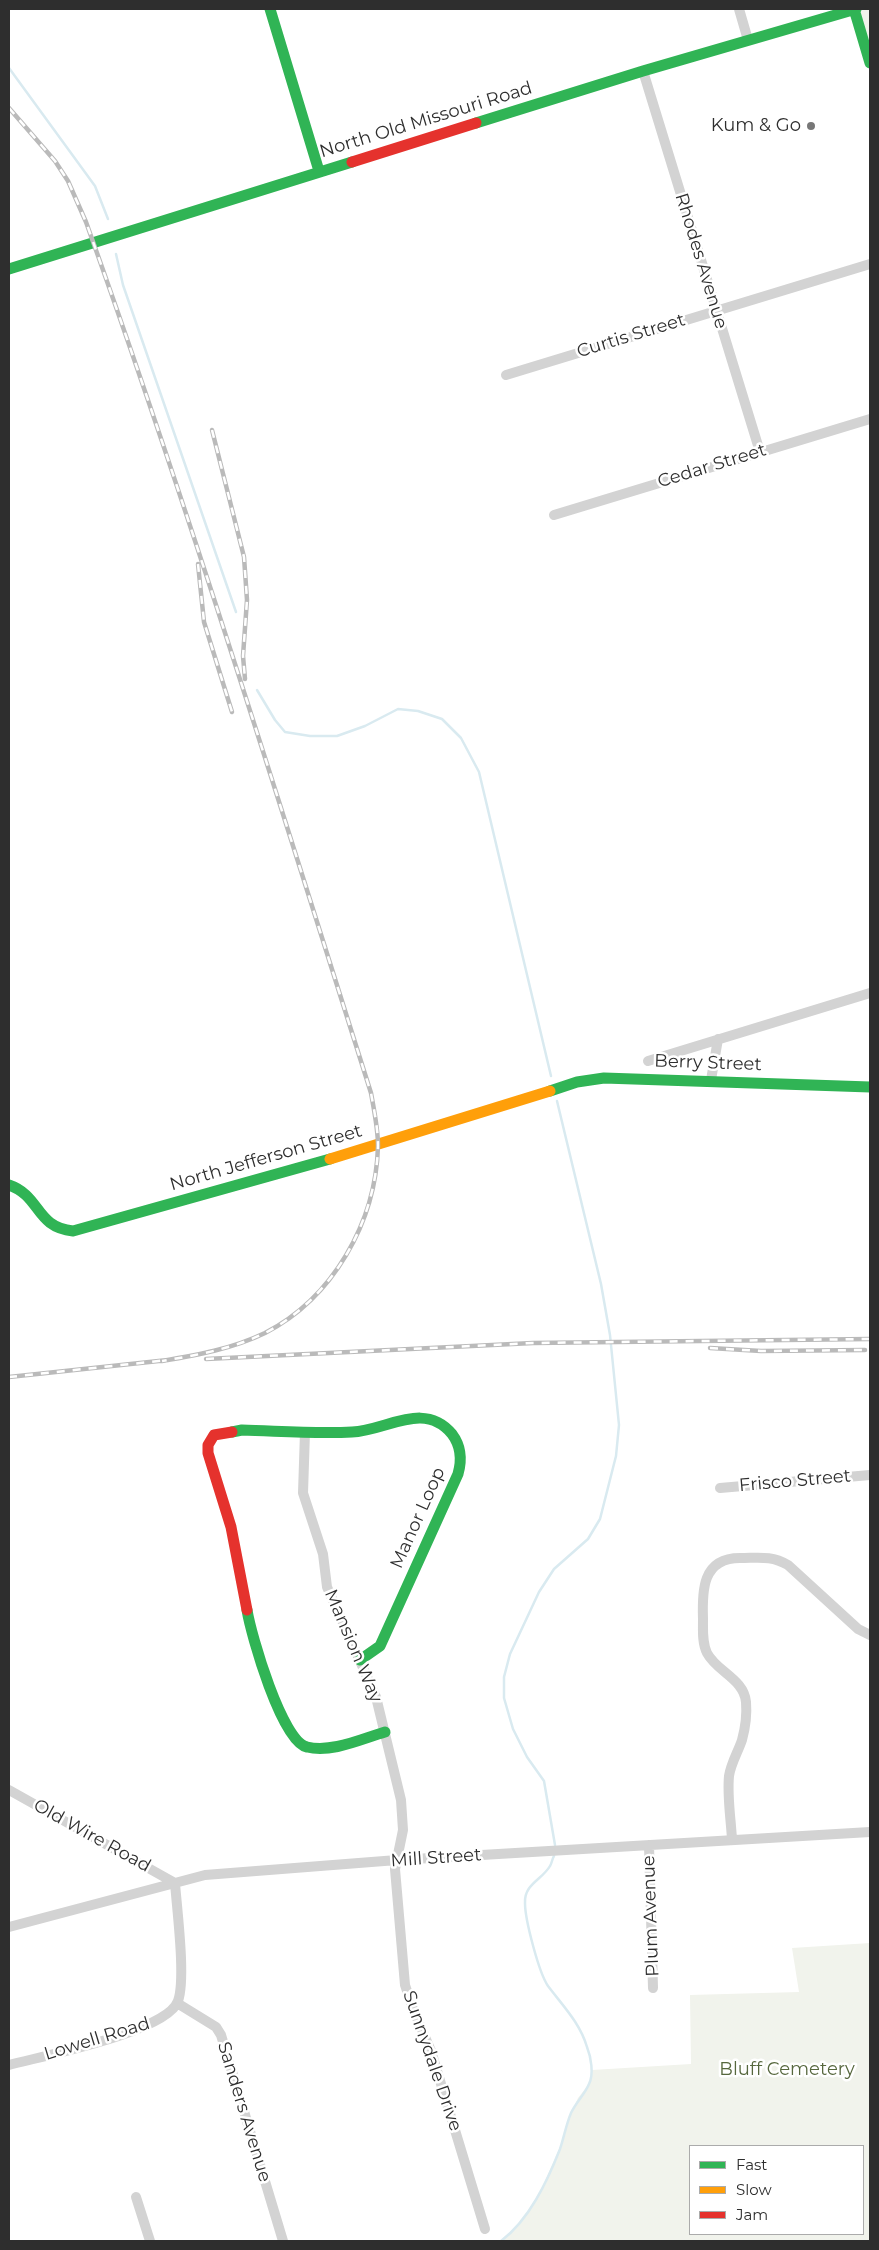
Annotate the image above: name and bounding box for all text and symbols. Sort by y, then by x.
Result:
street label: North Old Missouri Road [317,77,535,163]
place label: Kum & Go [711,115,801,137]
marker: Kum & Go [805,120,817,132]
street label: Rhodes Avenue [670,190,732,332]
street label: Curtis Street [574,309,688,363]
street label: Cedar Street [655,439,769,493]
street label: Berry Street [654,1050,762,1076]
street label: North Jefferson Street [167,1120,365,1196]
street label: Manor Loop [386,1464,450,1572]
street label: Frisco Street [738,1465,852,1497]
street label: Mansion Way [319,1586,387,1706]
street label: Old Wire Road [29,1795,155,1877]
street label: Mill Street [390,1844,482,1872]
street label: Plum Avenue [638,1855,664,1977]
street label: Sunnydale Drive [398,1988,466,2134]
street label: Lowell Road [42,2013,152,2065]
street label: Sanders Avenue [212,2039,276,2185]
park label: Bluff Cemetery [719,2059,855,2081]
legend [689,2145,864,2235]
text: Fast [736,2155,767,2174]
text: Slow [736,2180,772,2199]
text: Jam [736,2205,768,2224]

